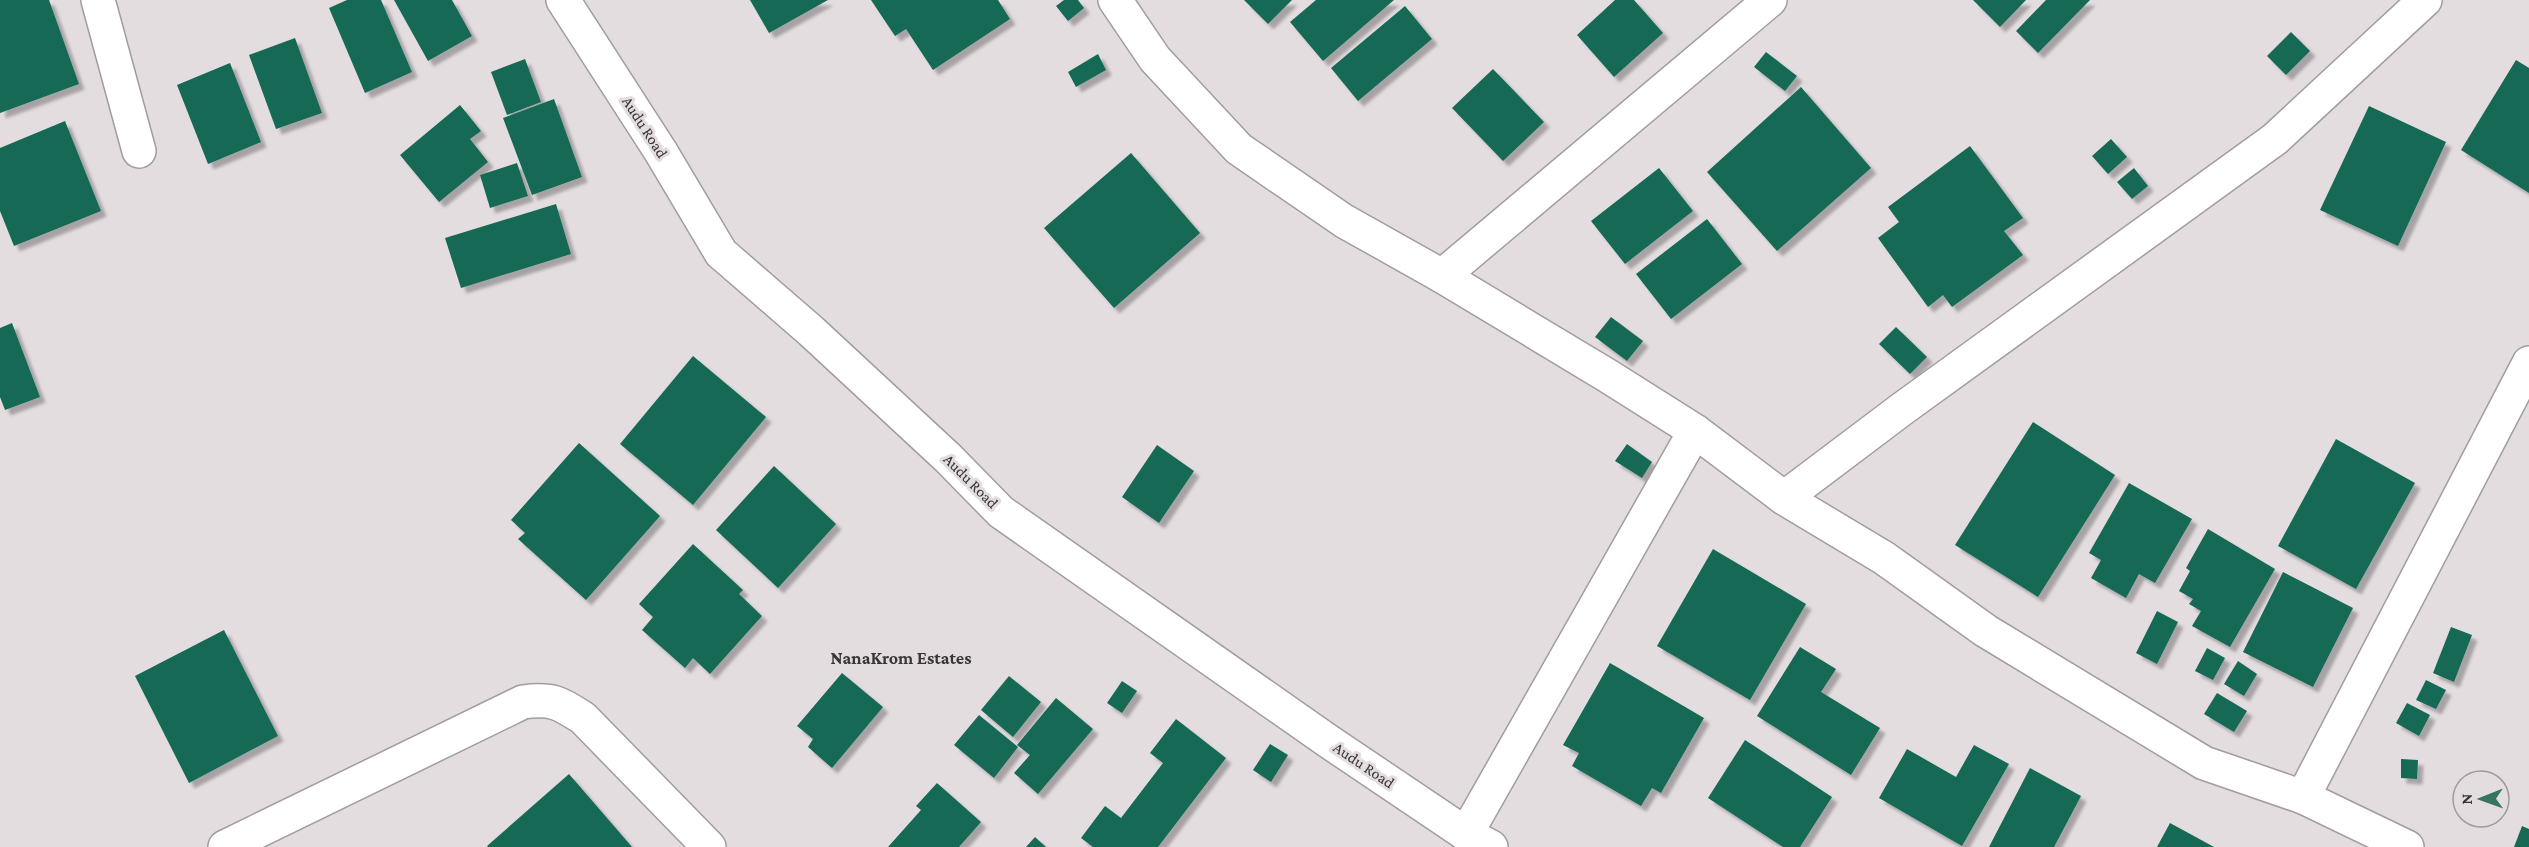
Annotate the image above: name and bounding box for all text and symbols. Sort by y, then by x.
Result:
street label: Audu Road [619,93,671,161]
street label: Audu Road [940,450,1002,512]
district label: NanaKrom Estates [831,648,971,668]
street label: Audu Road [1330,738,1398,792]
north arrow [2451,769,2511,829]
text: N [2458,794,2475,805]

